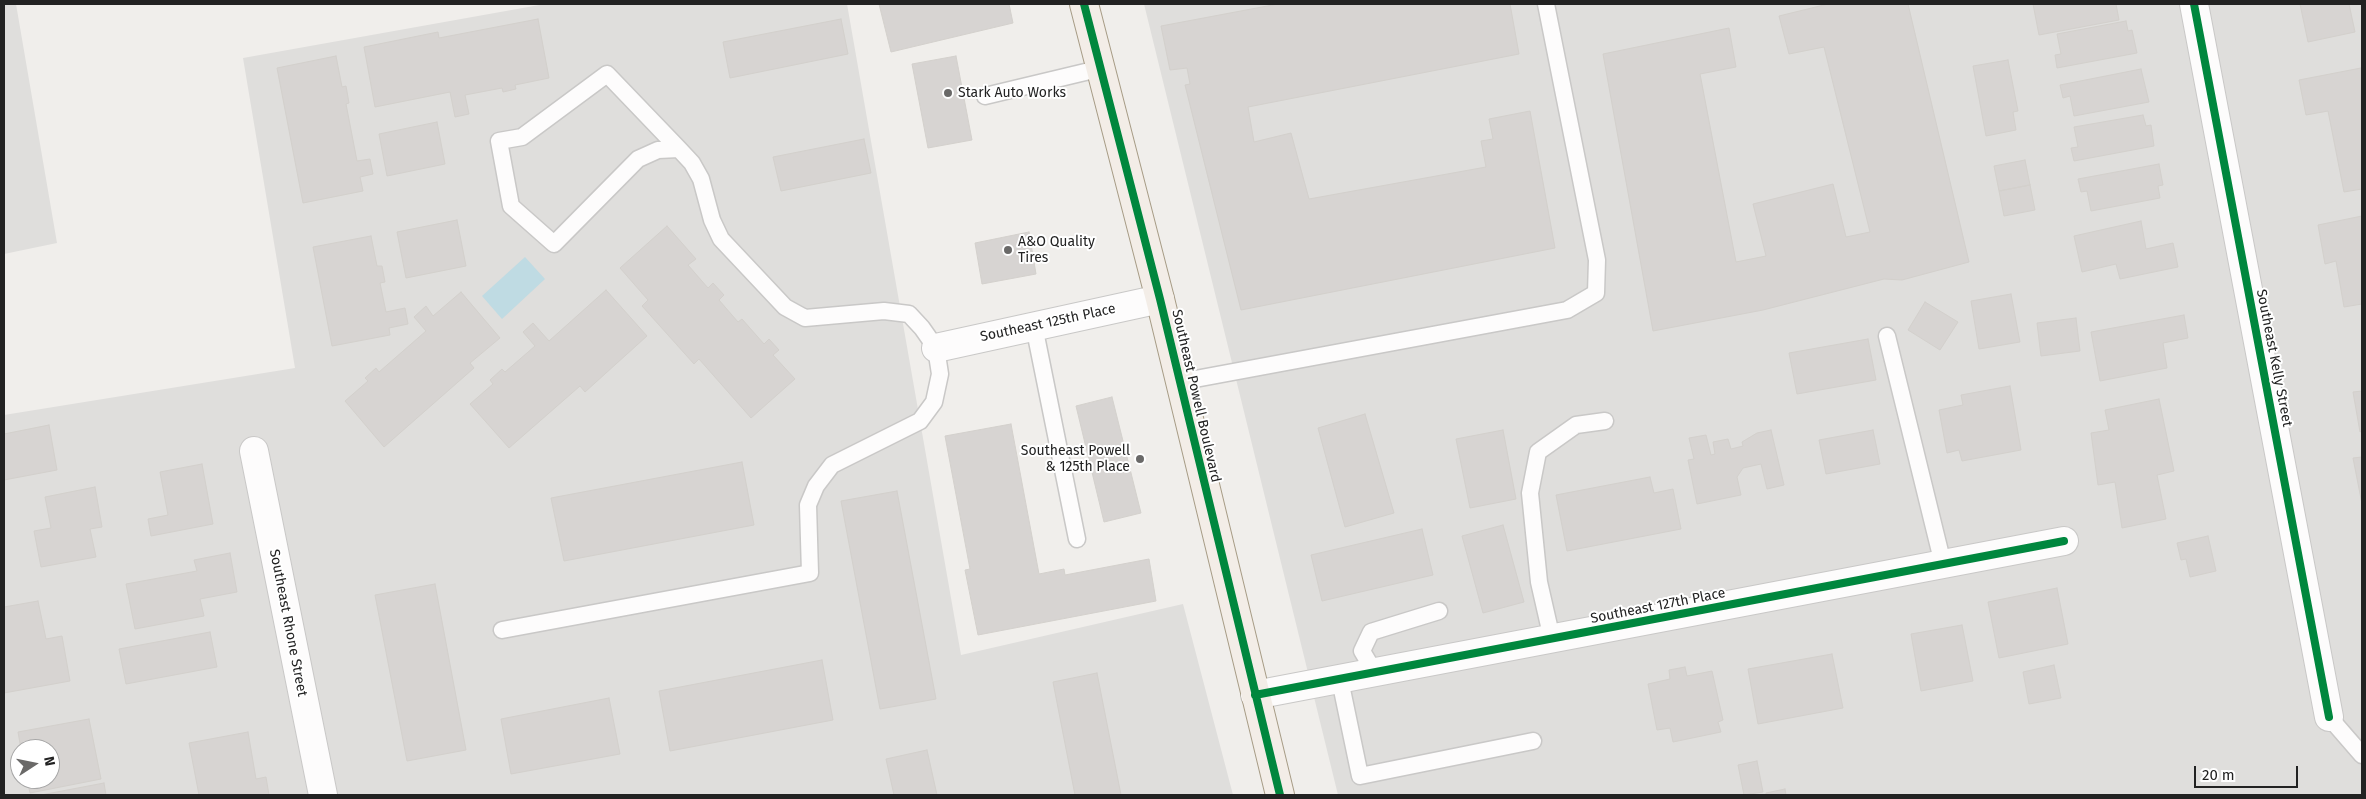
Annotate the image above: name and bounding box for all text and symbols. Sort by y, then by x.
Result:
place label: Stark Auto Works [958,85,1066,101]
marker: Stark Auto Works [942,87,954,99]
place label: A&O Quality Tires [1018,234,1095,266]
marker: A&O Quality Tires [1002,244,1014,256]
street label: Southeast Kelly Street [2252,288,2296,428]
street label: Southeast 125th Place [979,300,1117,346]
street label: Southeast Powell Boulevard [1168,308,1224,484]
place label: Southeast Powell & 125th Place [1021,443,1130,476]
marker: Southeast Powell & 125th Place [1134,453,1146,465]
street label: Southeast Rhone Street [265,548,311,698]
street label: Southeast 127th Place [1589,585,1727,627]
north arrow [10,739,60,789]
text: N [40,755,58,767]
scale bar [2196,756,2300,788]
text: 20 m [2202,766,2235,784]

